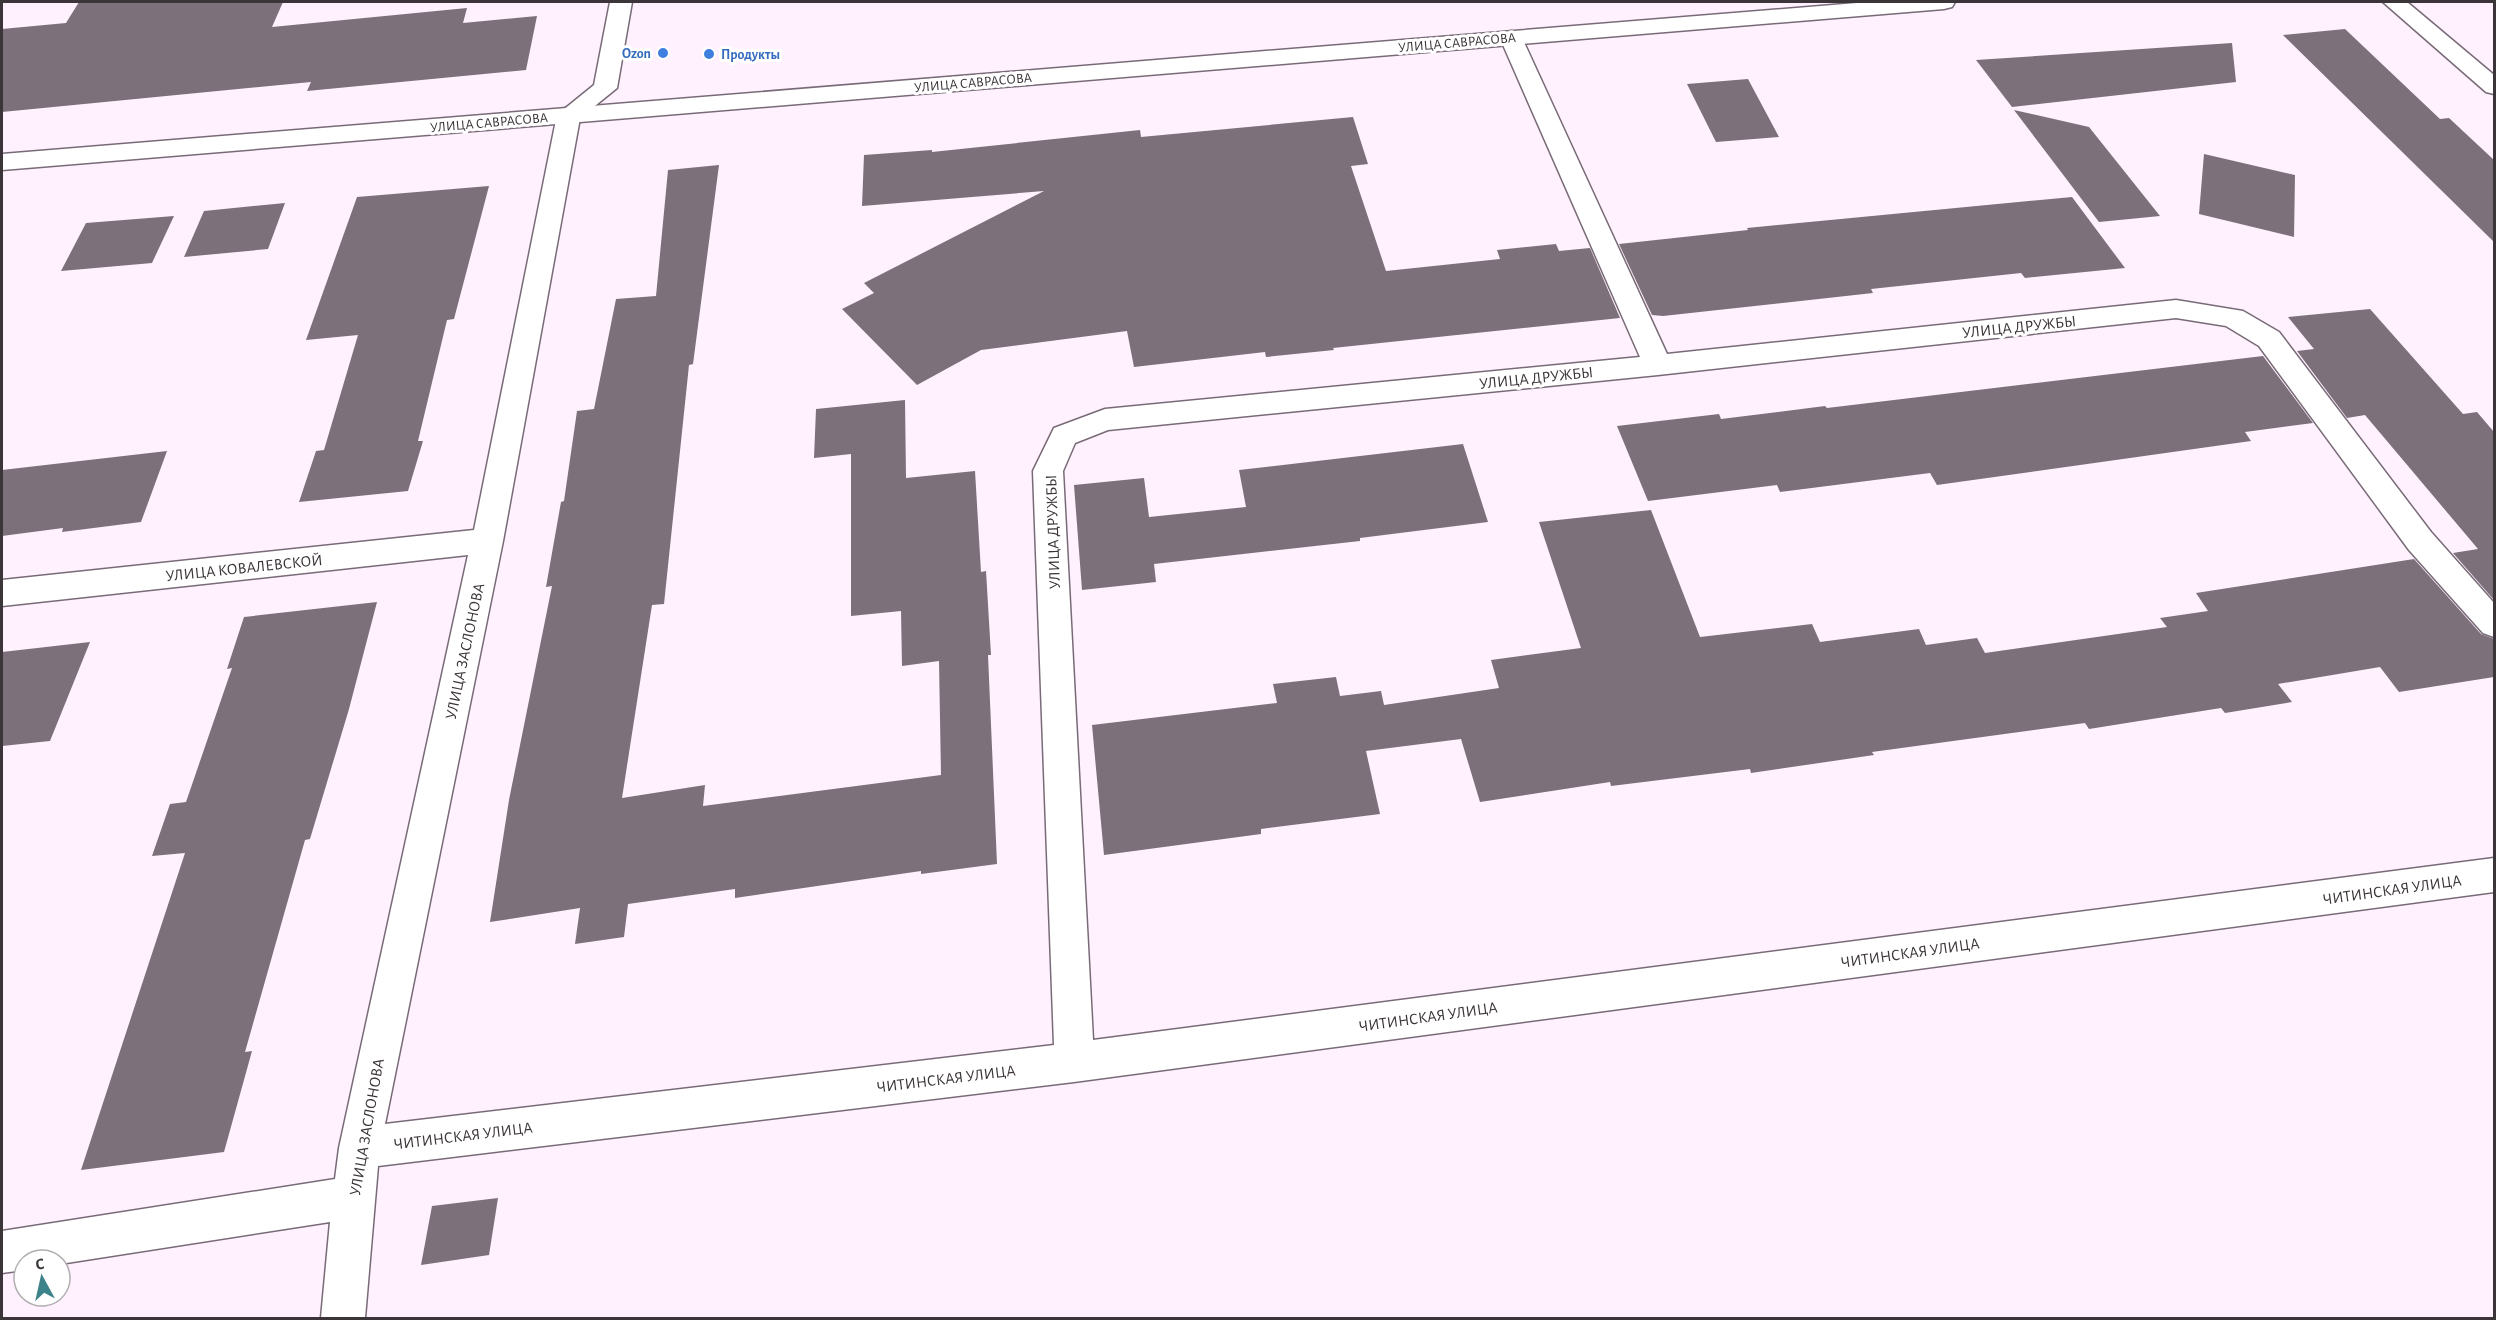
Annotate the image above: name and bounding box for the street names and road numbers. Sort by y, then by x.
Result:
street label: УЛИЦА САВРАСОВА [1398,31,1517,55]
street label: УЛИЦА САВРАСОВА [914,71,1033,95]
street label: УЛИЦА САВРАСОВА [430,111,549,135]
street label: УЛИЦА ДРУЖБЫ [1961,313,2077,341]
street label: УЛИЦА ДРУЖБЫ [1478,364,1594,392]
street label: УЛИЦА ДРУЖБЫ [1043,474,1063,589]
street label: УЛИЦА КОВАЛЕВСКОЙ [165,551,323,584]
street label: УЛИЦА ЗАСЛОНОВА [443,581,487,721]
street label: ЧИТИНСКАЯ УЛИЦА [2322,872,2463,908]
street label: ЧИТИНСКАЯ УЛИЦА [1840,935,1981,971]
street label: ЧИТИНСКАЯ УЛИЦА [1358,999,1499,1035]
street label: УЛИЦА ЗАСЛОНОВА [347,1057,387,1197]
street label: ЧИТИНСКАЯ УЛИЦА [876,1062,1017,1095]
street label: ЧИТИНСКАЯ УЛИЦА [393,1119,534,1152]

